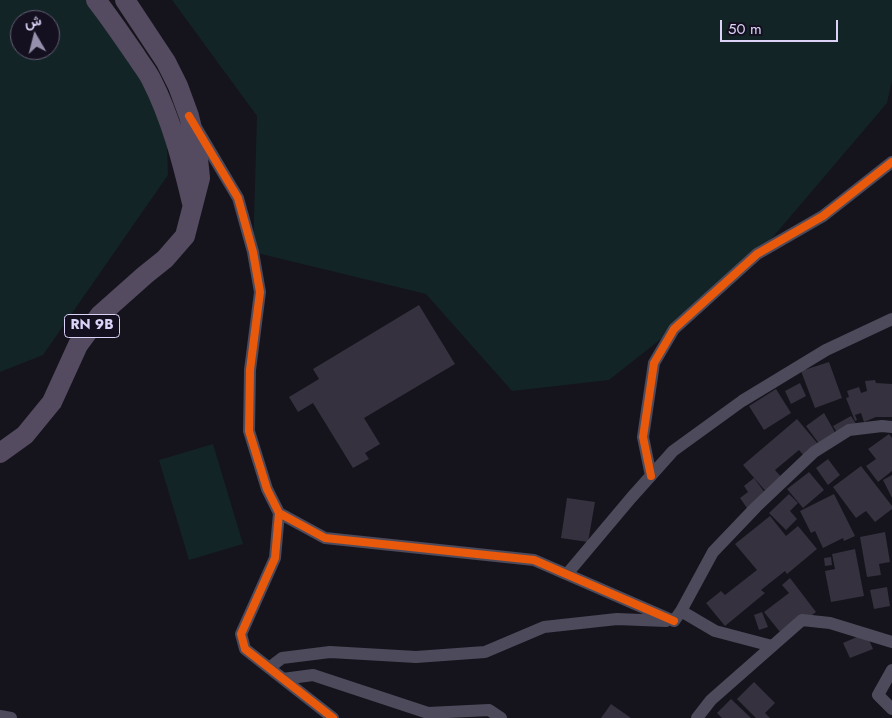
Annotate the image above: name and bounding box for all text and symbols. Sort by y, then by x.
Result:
north arrow [10,10,60,60]
text: ش [23,10,43,32]
scale bar [722,10,840,42]
text: 50 m [728,18,762,40]
road number: RN 9B [64,314,120,338]

